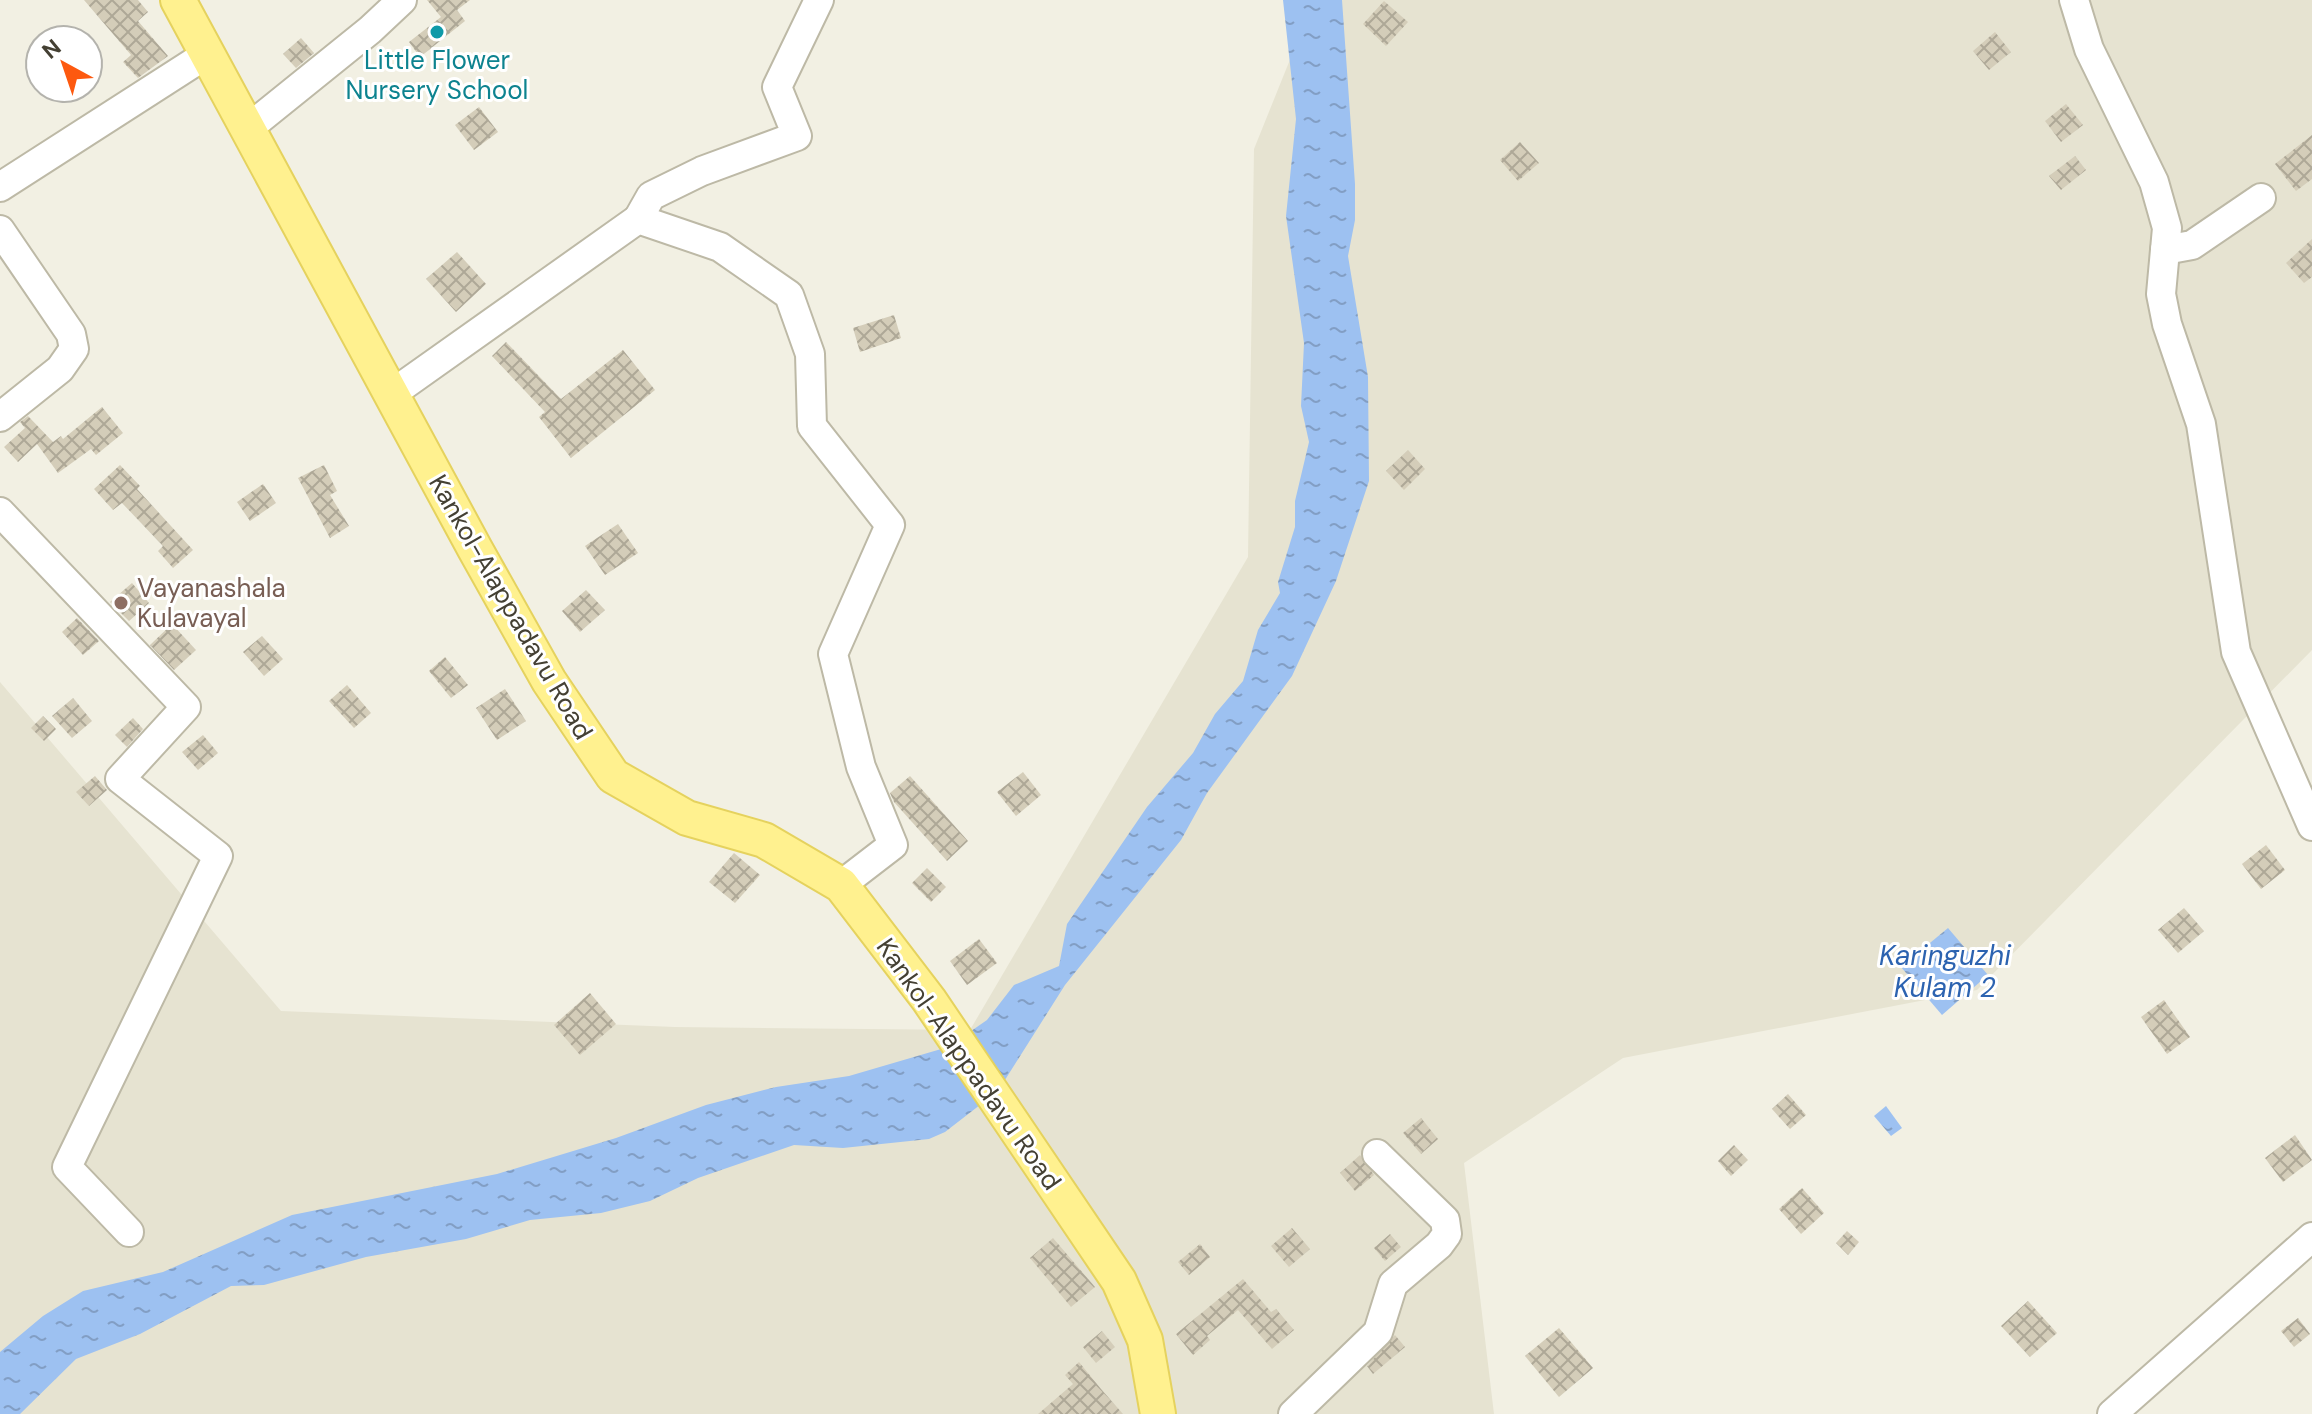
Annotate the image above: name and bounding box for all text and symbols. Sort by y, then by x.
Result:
marker: Little Flower Nursery School [428,23,446,41]
north arrow [24,24,104,104]
text: N [36,33,67,65]
place label: Little Flower Nursery School [346,43,528,107]
street label: Kankol-Alappadavu Road [421,468,601,746]
place label: Vayanashala Kulavayal [137,571,286,635]
marker: Vayanashala Kulavayal [112,594,130,612]
street label: Kankol-Alappadavu Road [869,931,1069,1197]
water label: Karinguzhi Kulam 2 [1879,937,2012,1006]

